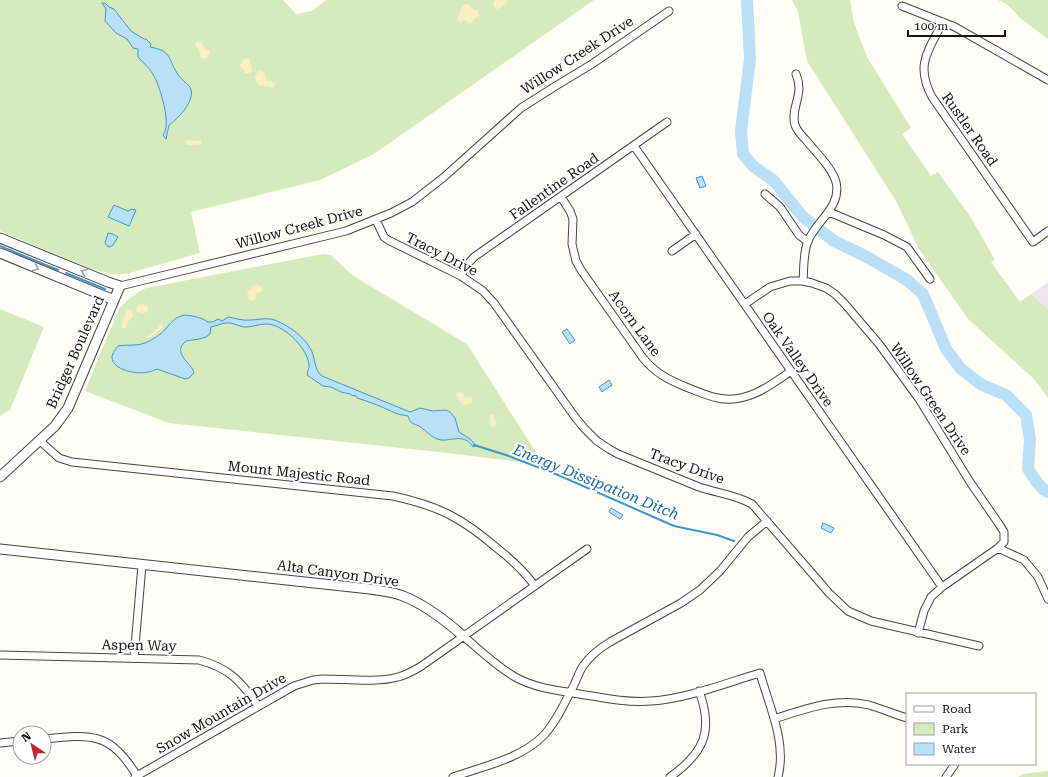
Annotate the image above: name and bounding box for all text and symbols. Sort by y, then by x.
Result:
scale bar [908,12,1005,38]
street label: Willow Creek Drive [518,13,636,97]
text: 100 m [914,19,948,33]
street label: Rustler Road [939,89,1001,169]
street label: Fallentine Road [506,149,602,223]
street label: Willow Creek Drive [234,202,365,252]
street label: Tracy Drive [403,229,481,279]
one-way arrow [33,263,40,271]
one-way arrow [80,269,87,277]
street label: Acorn Lane [606,287,664,359]
street label: Bridger Boulevard [43,293,107,411]
street label: Oak Valley Drive [759,308,837,410]
street label: Willow Green Drive [887,340,975,458]
water label: Energy Dissipation Ditch [509,440,682,524]
street label: Tracy Drive [647,445,727,487]
street label: Mount Majestic Road [227,458,371,488]
street label: Alta Canyon Drive [276,557,400,590]
street label: Aspen Way [101,636,177,654]
street label: Snow Mountain Drive [153,669,289,757]
legend [906,693,1036,765]
text: Road [942,702,972,716]
text: Park [942,722,969,736]
north arrow [12,725,52,765]
text: N [19,729,34,745]
text: Water [942,742,976,756]

